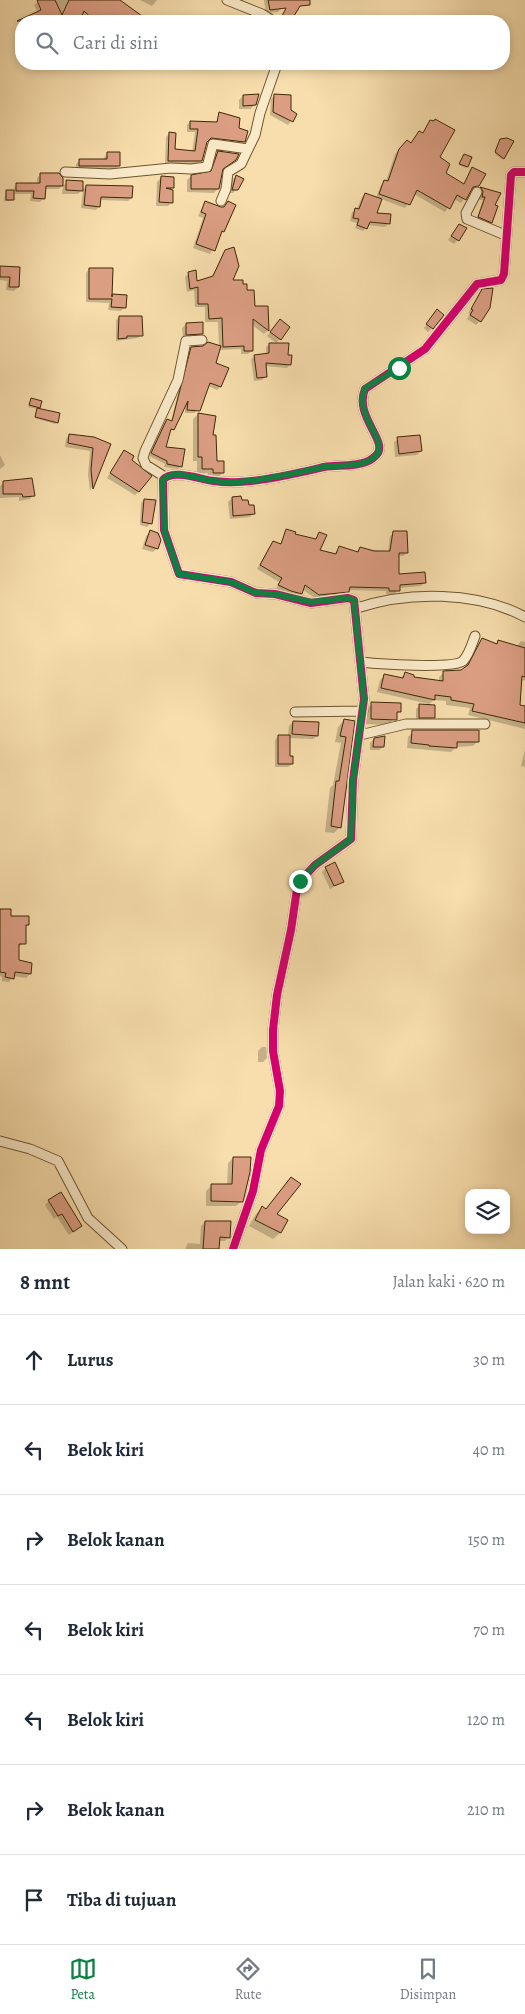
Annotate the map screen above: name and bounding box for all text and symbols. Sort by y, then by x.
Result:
search box [15,15,510,70]
icon: search [33,29,61,57]
text: Cari di sini [73,30,158,56]
route start [388,357,411,380]
route end [289,870,312,893]
map controls [465,1189,510,1234]
button: layers [465,1189,510,1234]
text: 8 mnt [20,1268,70,1296]
text: Jalan kaki · 620 m [392,1271,505,1293]
icon: ahead [20,1346,48,1374]
text: Lurus [67,1347,113,1373]
text: 30 m [473,1349,505,1371]
icon: left [20,1436,48,1464]
text: Belok kiri [67,1437,144,1463]
text: 40 m [473,1439,505,1461]
icon: right [20,1526,48,1554]
text: Belok kanan [67,1527,165,1553]
text: 150 m [468,1529,505,1551]
icon: left [20,1616,48,1644]
text: Belok kiri [67,1617,144,1643]
text: 70 m [473,1619,505,1641]
icon: left [20,1706,48,1734]
text: Belok kiri [67,1707,144,1733]
text: 120 m [467,1709,505,1731]
icon: right [20,1796,48,1824]
text: Belok kanan [67,1797,165,1823]
text: 210 m [467,1799,505,1821]
icon: arrive [20,1886,48,1914]
text: Tiba di tujuan [67,1887,176,1913]
tab: Peta [69,1955,97,2004]
tab: Rute [234,1955,262,2004]
tab: Disimpan [400,1955,456,2004]

